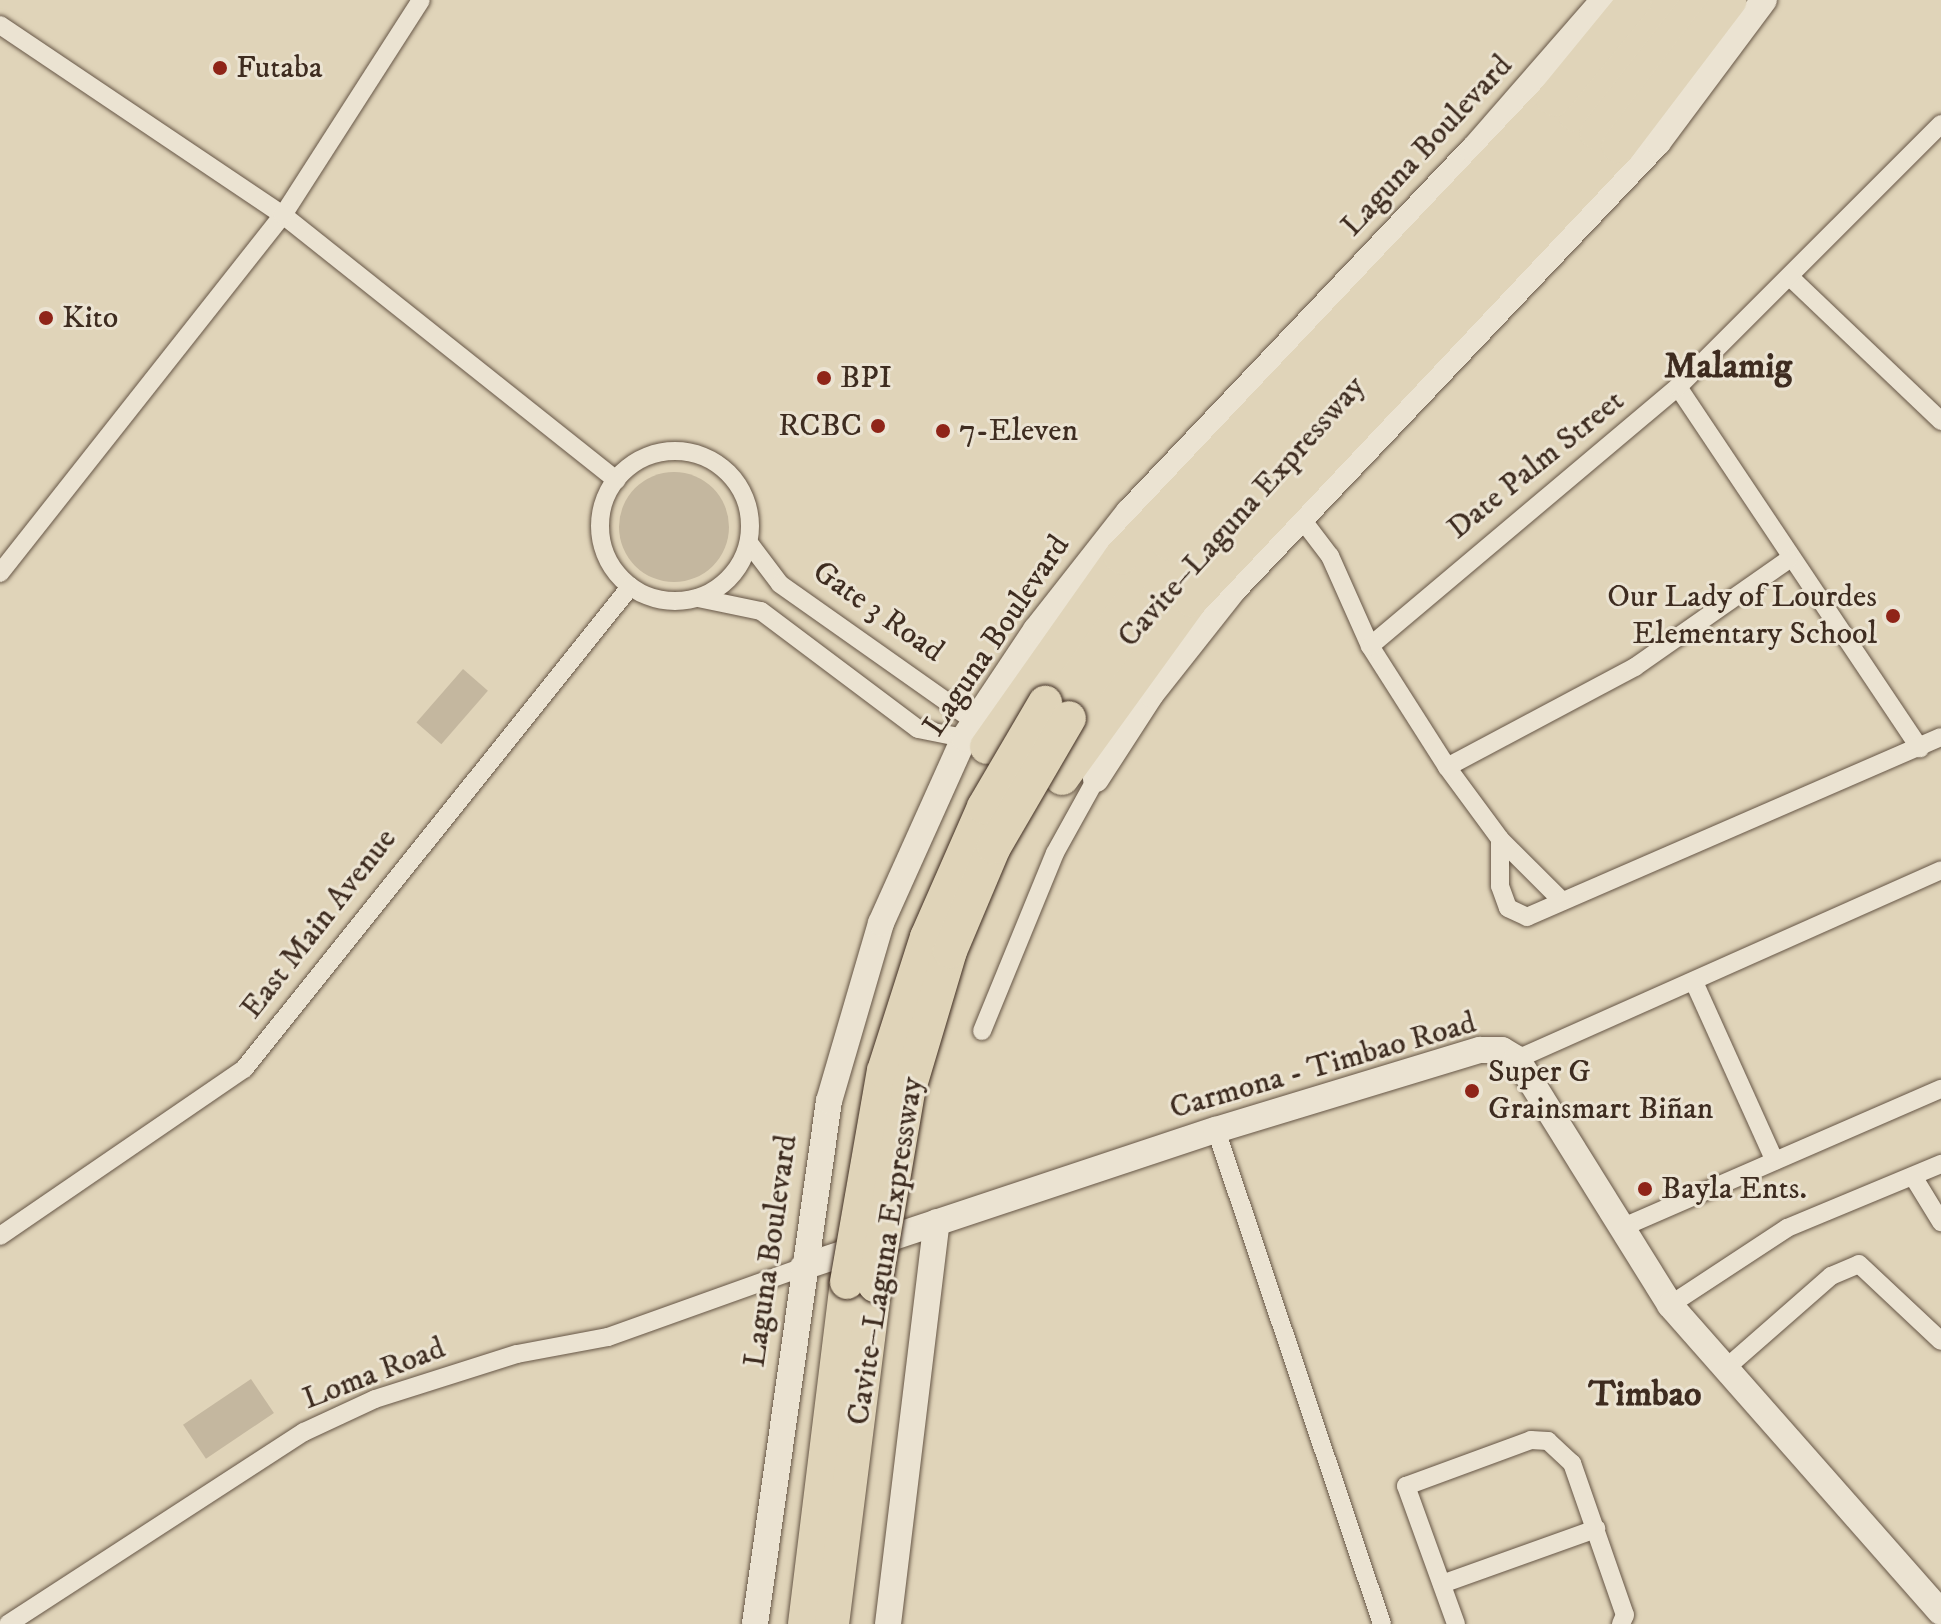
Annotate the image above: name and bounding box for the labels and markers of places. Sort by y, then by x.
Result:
place label: Futaba [236,49,323,87]
marker: Futaba [211,59,229,77]
place label: Kito [62,299,118,337]
marker: Kito [37,309,55,327]
place label: BPI [840,359,892,397]
marker: BPI [815,369,833,387]
place label: RCBC [778,407,862,445]
place label: 7-Eleven [959,412,1078,450]
marker: RCBC [869,417,887,435]
marker: 7-Eleven [934,422,952,440]
place label: Our Lady of Lourdes Elementary School [1607,579,1877,654]
marker: Our Lady of Lourdes Elementary School [1884,607,1902,625]
place label: Super G Grainsmart Biñan [1488,1054,1714,1129]
marker: Super G Grainsmart Biñan [1463,1082,1481,1100]
place label: Bayla Ents. [1661,1170,1807,1208]
marker: Bayla Ents. [1636,1180,1654,1198]

